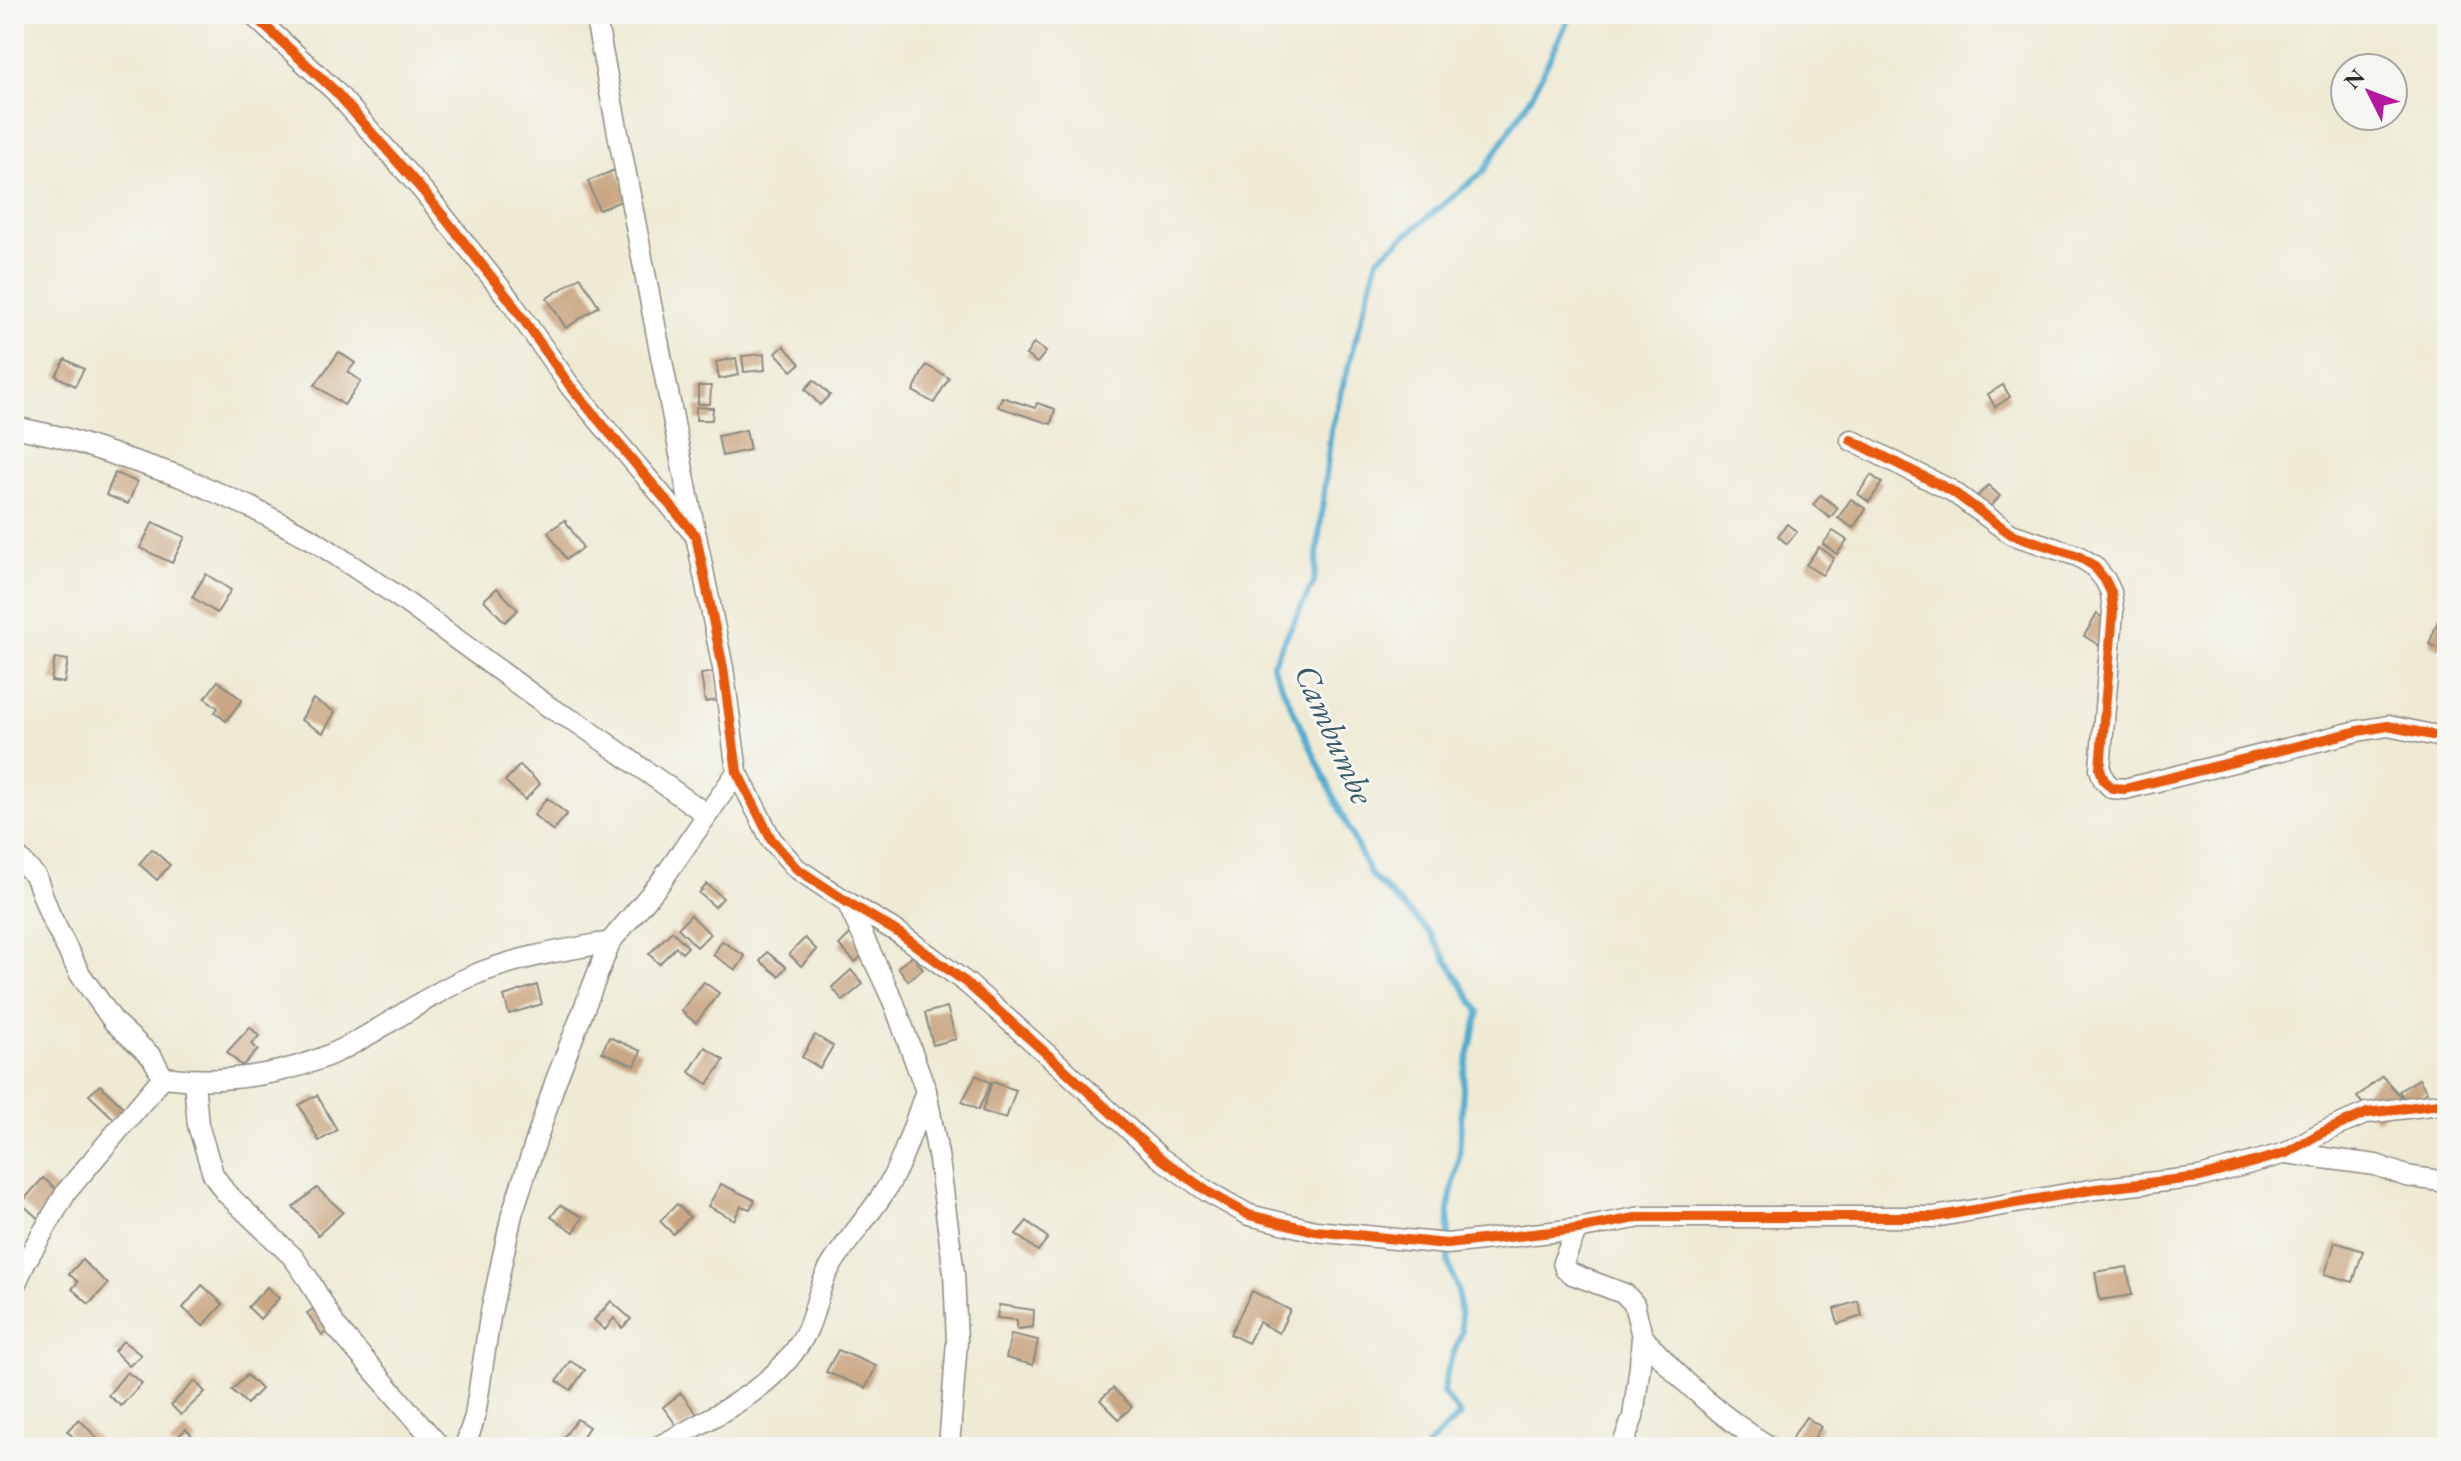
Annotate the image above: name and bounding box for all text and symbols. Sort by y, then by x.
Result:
north arrow [2329,52,2409,132]
text: N [2338,62,2371,95]
water label: Cambumbe [1285,657,1385,811]

